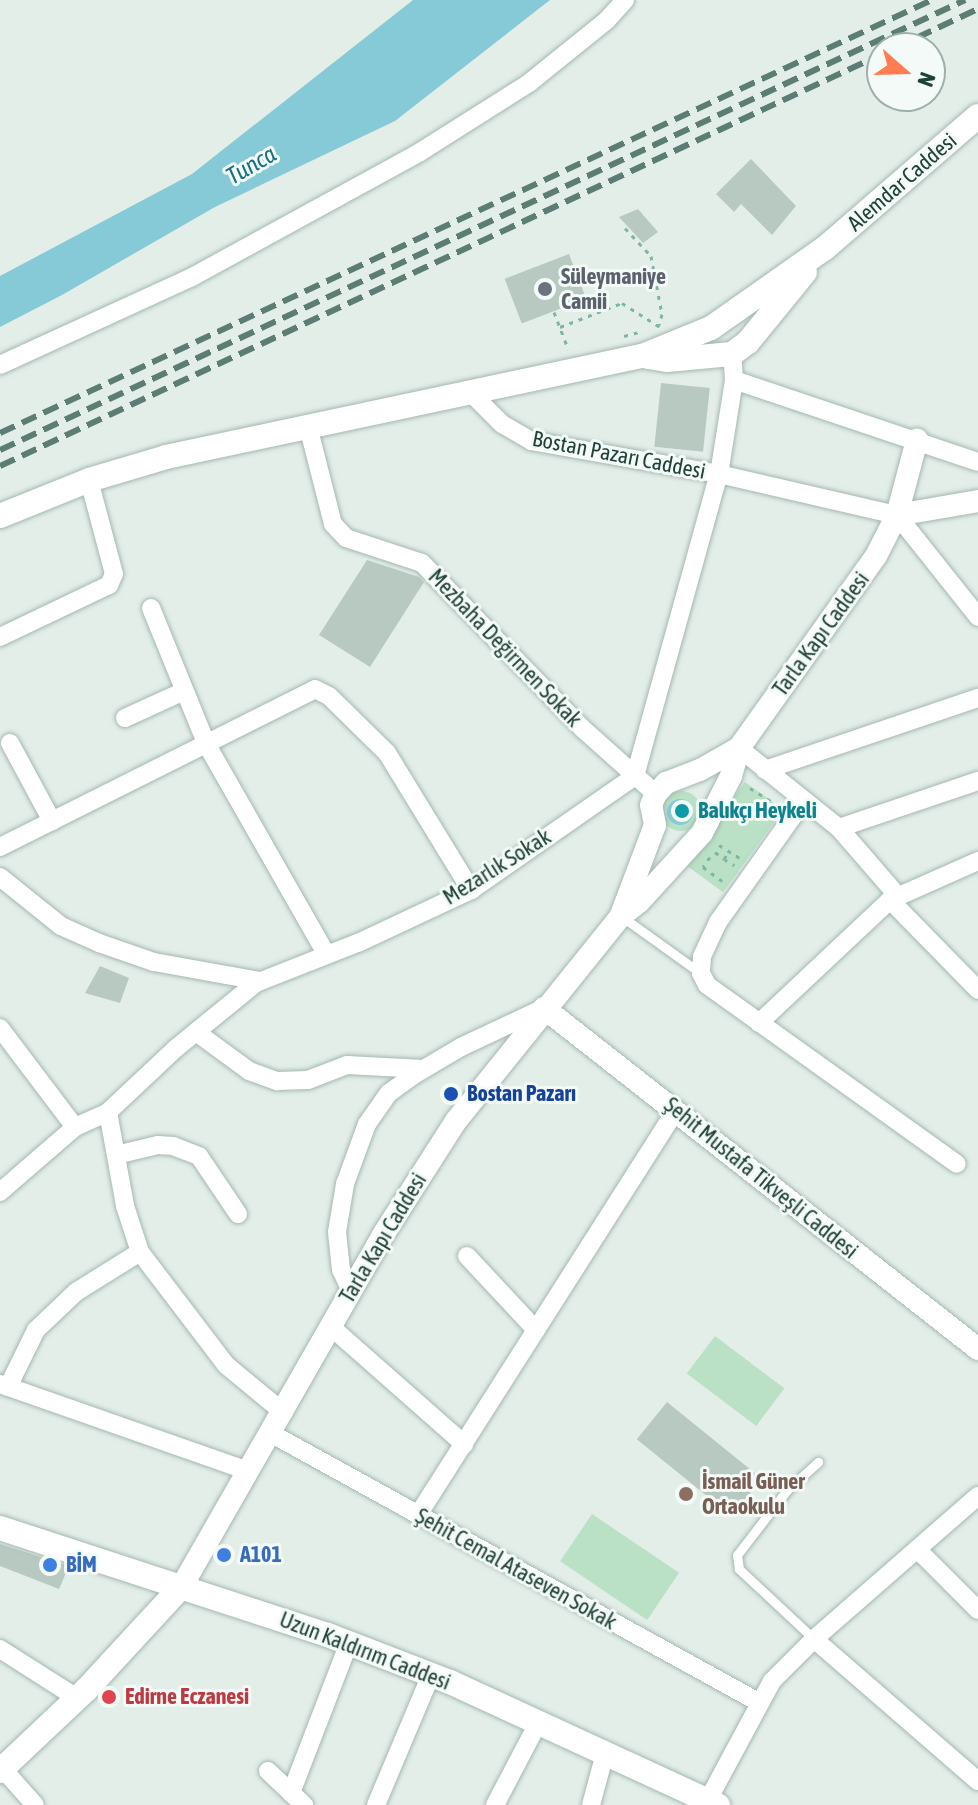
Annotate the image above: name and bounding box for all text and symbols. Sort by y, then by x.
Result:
north arrow [866,32,946,112]
text: N [912,69,941,90]
street label: Alemdar Caddesi [842,127,962,237]
water label: Tunca [221,139,281,191]
place label: Süleymaniye Camii [561,263,666,314]
marker: Süleymaniye Camii [536,280,554,298]
street label: Bostan Pazarı Caddesi [530,425,708,485]
street label: Mezbaha Değirmen Sokak [423,564,587,732]
street label: Tarla Kapı Caddesi [767,567,875,701]
place label: Balıkçı Heykeli [698,798,817,824]
marker: Balıkçı Heykeli [673,802,691,820]
street label: Mezarlık Sokak [438,823,556,911]
place label: Bostan Pazarı [467,1081,576,1107]
marker: Bostan Pazarı [442,1085,460,1103]
street label: Şehit Mustafa Tikveşli Caddesi [659,1092,863,1264]
street label: Tarla Kapı Caddesi [334,1168,432,1308]
place label: İsmail Güner Ortaokulu [702,1468,805,1520]
marker: İsmail Güner Ortaokulu [677,1485,695,1503]
street label: Şehit Cemal Ataseven Sokak [411,1503,621,1635]
place label: A101 [240,1542,282,1568]
marker: A101 [215,1546,233,1564]
place label: BİM [66,1552,97,1578]
marker: BİM [41,1556,59,1574]
street label: Uzun Kaldırım Caddesi [276,1606,454,1696]
place label: Edirne Eczanesi [125,1684,249,1710]
marker: Edirne Eczanesi [100,1688,118,1706]

